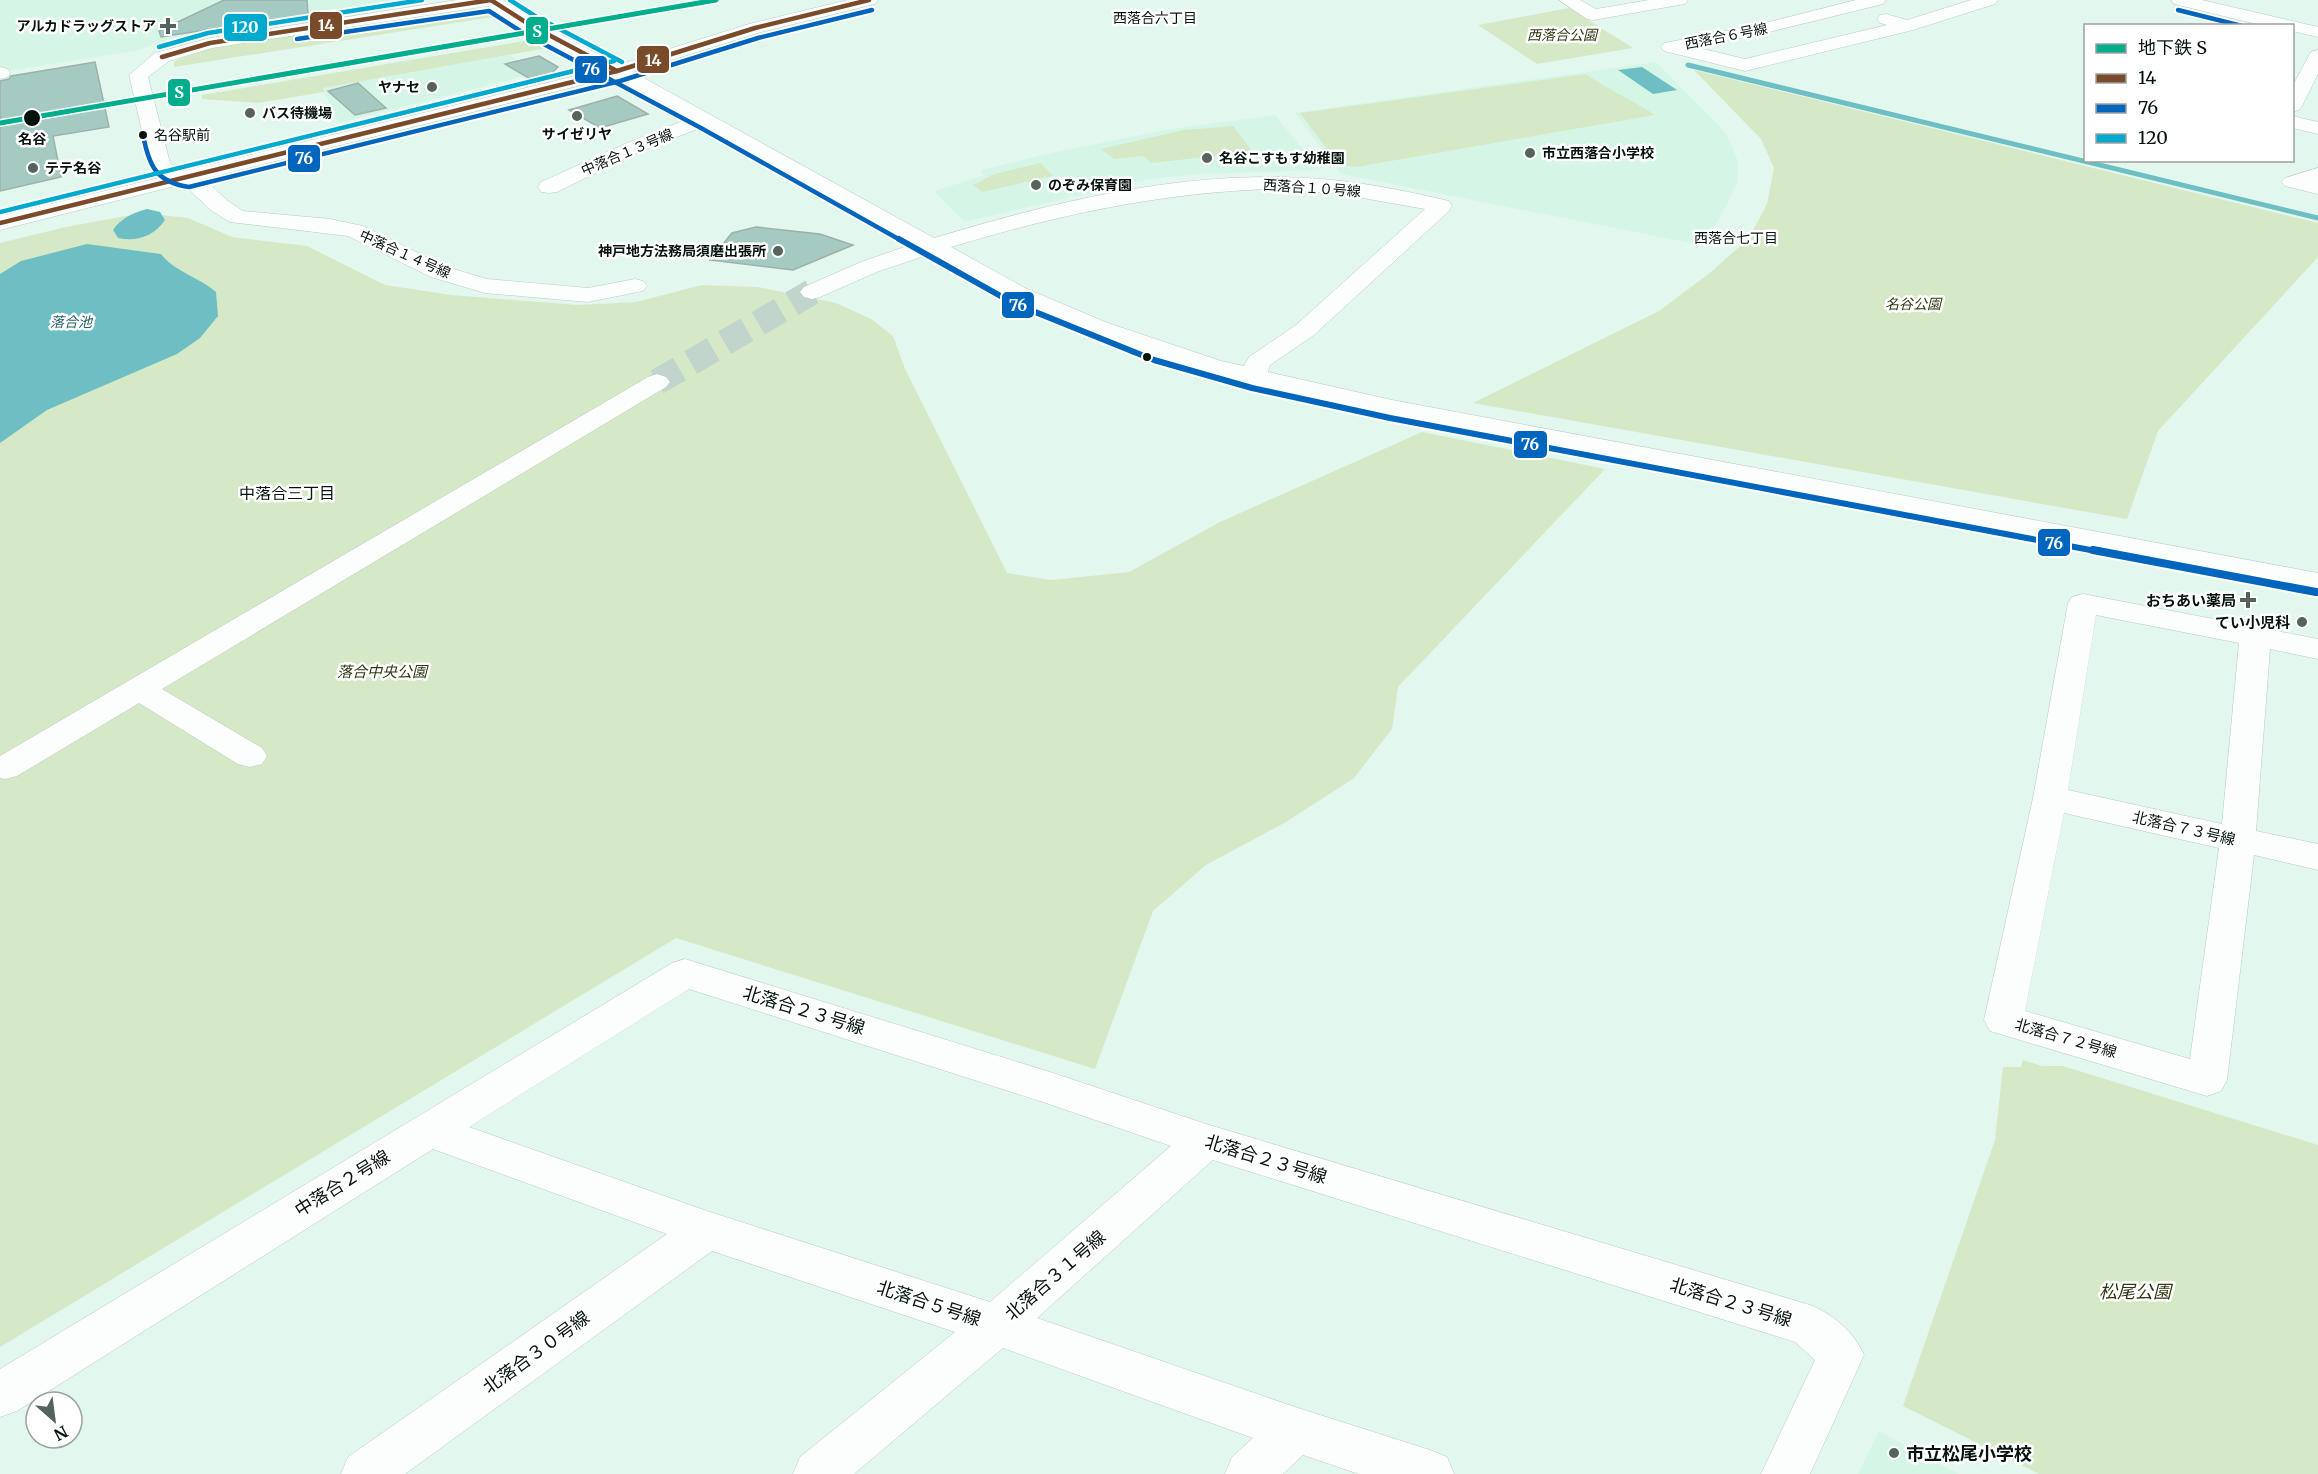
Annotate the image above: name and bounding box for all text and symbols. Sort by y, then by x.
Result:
district label: 西落合六丁目 [1113,9,1197,27]
line badge: 14 [309,11,343,40]
line badge: 120 [223,13,268,42]
text: 14 [318,15,334,35]
line badge: S [525,16,549,45]
place label: アルカドラッグストア [17,17,156,35]
text: 120 [231,17,259,37]
marker: アルカドラッグストア [161,19,175,33]
street label: 西落合６号線 [1683,19,1769,53]
text: S [532,21,542,41]
legend [2084,24,2294,162]
park label: 西落合公園 [1527,26,1599,44]
text: 地下鉄 S [2138,36,2207,59]
line badge: 14 [636,45,670,74]
text: 14 [645,50,661,70]
line badge: 76 [574,55,608,84]
text: 76 [582,59,600,79]
text: 14 [2138,66,2156,89]
line badge: S [167,78,191,107]
place label: ヤナセ [378,78,420,96]
marker: ヤナセ [425,80,439,94]
text: S [174,82,184,102]
text: 76 [2138,96,2158,119]
place label: バス待機場 [262,104,332,122]
marker: バス待機場 [243,106,257,120]
marker: 名谷 [22,108,42,128]
marker: サイゼリヤ [570,109,584,123]
place label: サイゼリヤ [542,125,612,143]
street label: 中落合１３号線 [578,125,676,179]
place label: 名谷駅前 [154,126,210,144]
text: 120 [2138,126,2168,149]
marker: 名谷駅前 [137,129,149,141]
place label: 名谷 [18,130,47,148]
line badge: 76 [287,144,321,173]
place label: 市立西落合小学校 [1542,144,1654,162]
marker: 市立西落合小学校 [1523,146,1537,160]
text: 76 [295,148,313,168]
place label: 名谷こすもす幼稚園 [1219,149,1345,167]
marker: 名谷こすもす幼稚園 [1200,151,1214,165]
place label: テテ名谷 [45,159,102,177]
marker: テテ名谷 [26,161,40,175]
place label: のぞみ保育園 [1048,176,1132,194]
street label: 西落合１０号線 [1262,176,1362,200]
marker: のぞみ保育園 [1029,178,1043,192]
street label: 中落合１４号線 [357,226,453,282]
district label: 西落合七丁目 [1694,229,1778,247]
place label: 神戸地方法務局須磨出張所 [598,242,766,260]
marker: 神戸地方法務局須磨出張所 [771,244,785,258]
line badge: 76 [1001,291,1035,319]
text: 76 [1009,295,1027,315]
park label: 名谷公園 [1885,295,1943,313]
water label: 落合池 [50,313,94,331]
unlabelled marker [1141,351,1153,363]
line badge: 76 [1513,430,1548,459]
text: 76 [1521,434,1539,454]
district label: 中落合三丁目 [239,483,335,503]
line badge: 76 [2037,528,2071,557]
text: 76 [2045,533,2063,553]
place label: おちあい薬局 [2146,591,2236,610]
marker: おちあい薬局 [2241,593,2255,607]
place label: てい小児科 [2215,613,2290,632]
marker: てい小児科 [2295,615,2309,629]
park label: 落合中央公園 [337,662,429,681]
street label: 北落合７３号線 [2131,807,2237,849]
street label: 北落合２３号線 [740,981,868,1039]
street label: 北落合７２号線 [2013,1014,2119,1062]
street label: 北落合２３号線 [1202,1130,1330,1188]
street label: 中落合２号線 [290,1145,394,1221]
street label: 北落合３１号線 [1000,1225,1110,1325]
street label: 北落合２３号線 [1667,1273,1795,1331]
street label: 北落合５号線 [874,1275,984,1331]
park label: 松尾公園 [2099,1280,2174,1303]
street label: 北落合３０号線 [478,1306,594,1398]
north arrow [24,1390,84,1450]
text: N [50,1421,71,1445]
place label: 市立松尾小学校 [1906,1442,2032,1465]
marker: 市立松尾小学校 [1887,1446,1901,1460]

